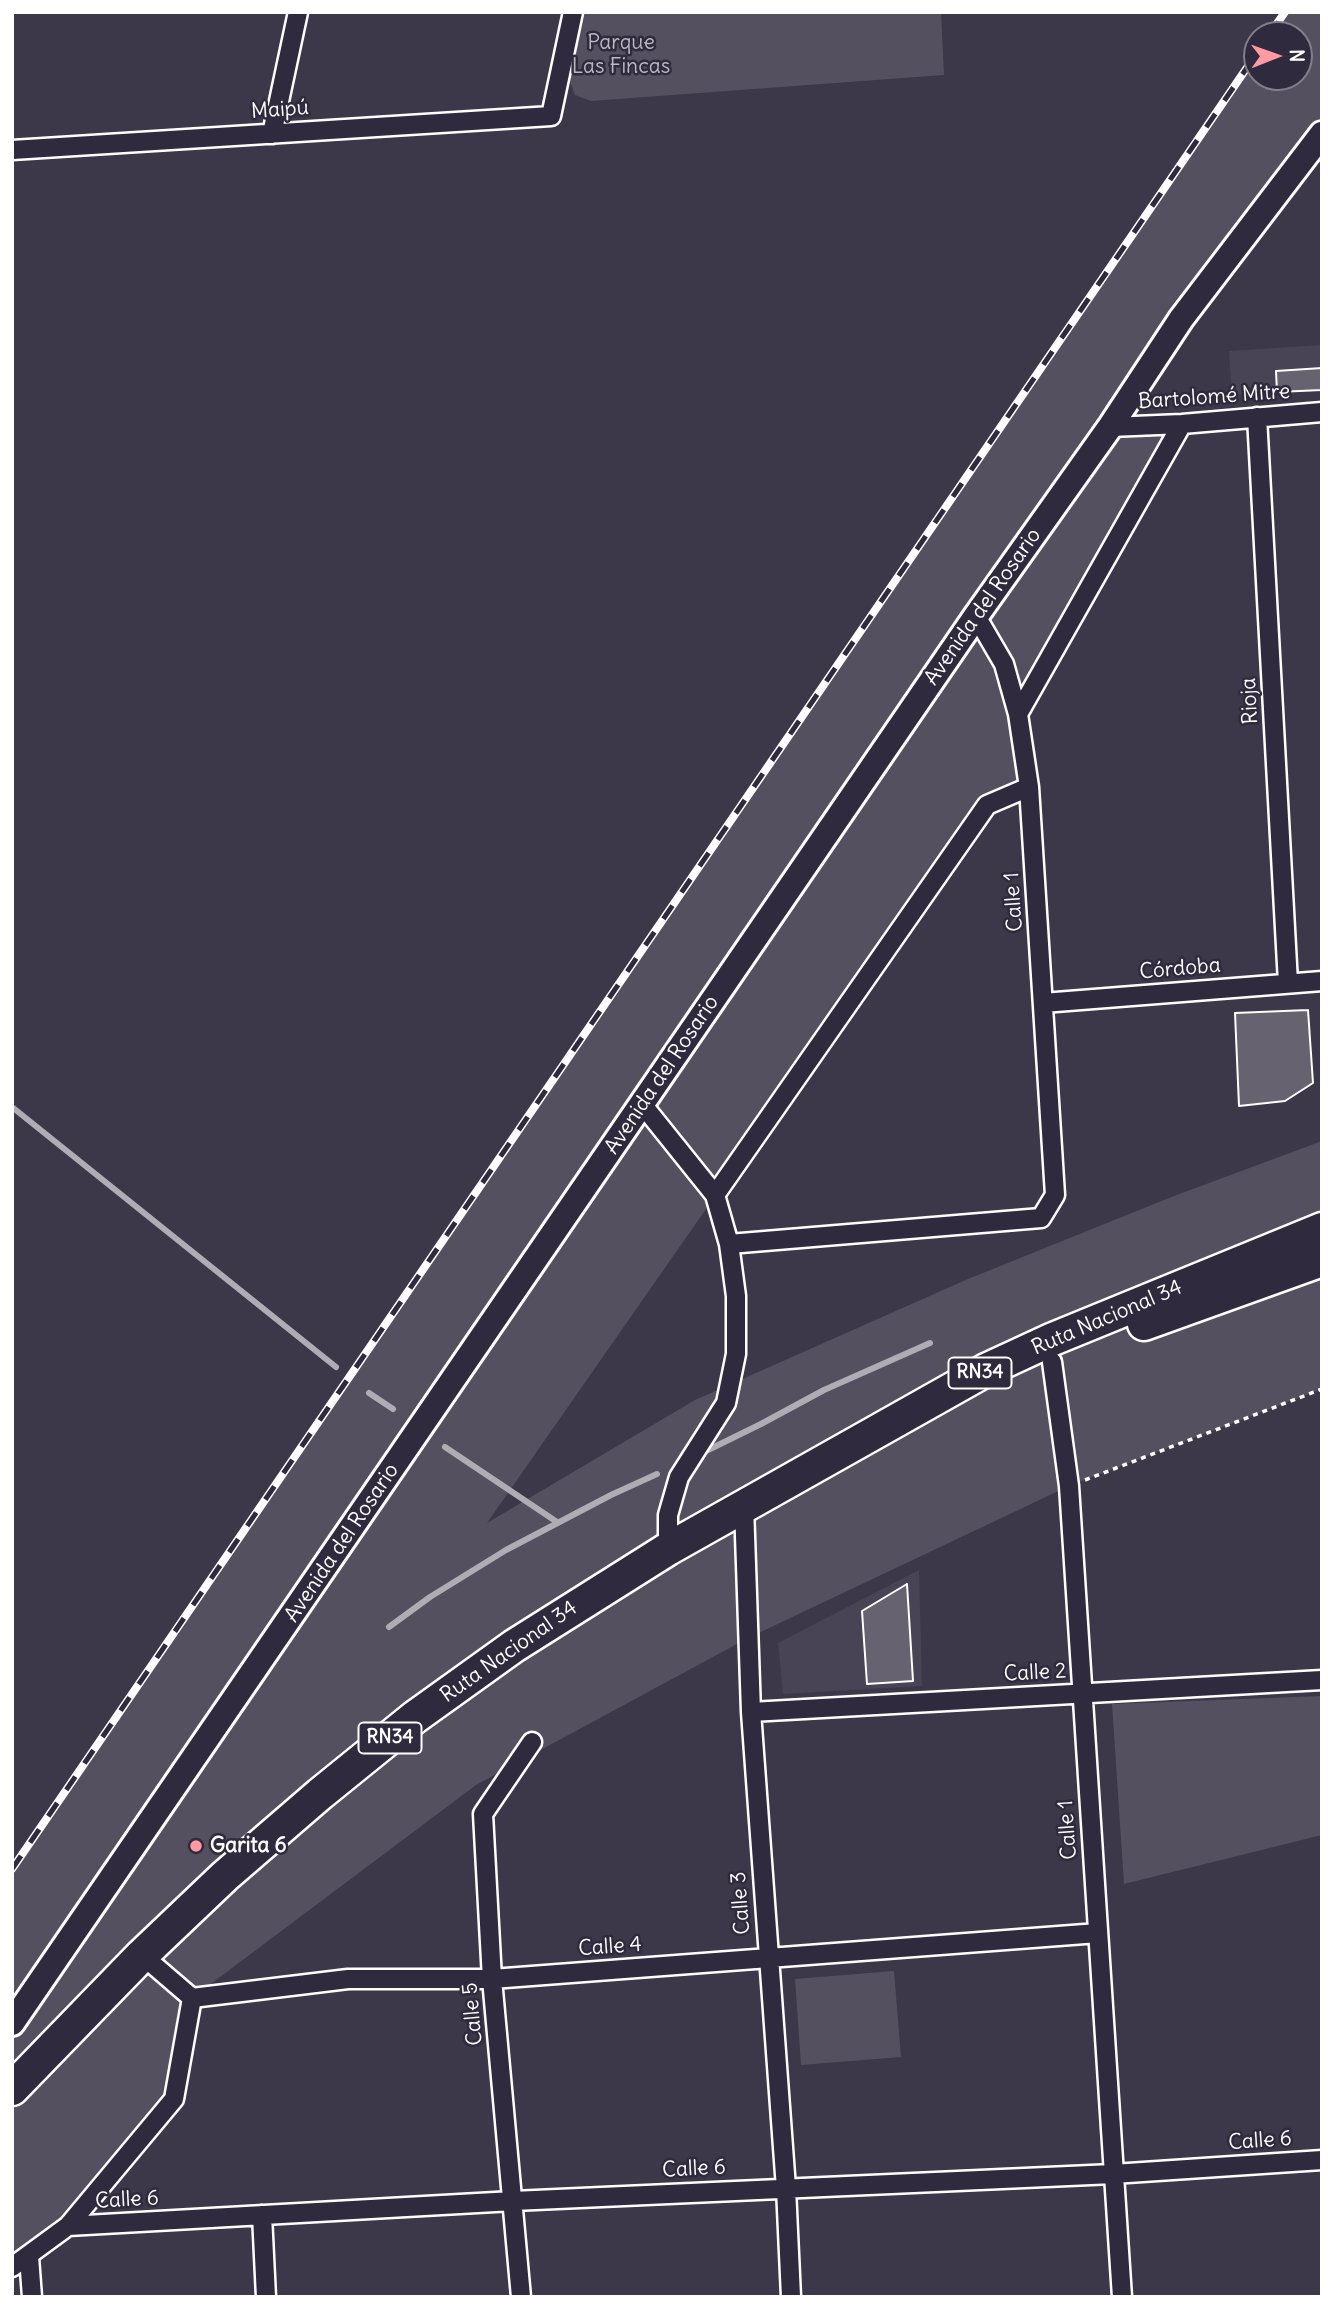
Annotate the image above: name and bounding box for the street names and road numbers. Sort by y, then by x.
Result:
street label: Maipú [250,95,310,125]
street label: Bartolomé Mitre [1137,379,1291,415]
street label: Avenida del Rosario [919,524,1047,690]
street label: Rioja [1236,677,1264,725]
street label: Calle 1 [999,871,1029,933]
street label: Córdoba [1138,953,1222,985]
street label: Avenida del Rosario [600,991,724,1159]
street label: Ruta Nacional 34 [1028,1275,1186,1361]
road number: RN34 [948,1358,1012,1388]
street label: Avenida del Rosario [280,1459,404,1627]
street label: Ruta Nacional 34 [436,1596,582,1708]
street label: Calle 2 [1003,1659,1067,1687]
road number: RN34 [358,1722,422,1754]
street label: Calle 1 [1053,1799,1083,1861]
street label: Calle 3 [726,1871,756,1935]
street label: Calle 4 [577,1932,643,1962]
street label: Calle 5 [458,1981,488,2047]
street label: Calle 6 [1227,2126,1293,2156]
street label: Calle 6 [662,2155,726,2183]
street label: Calle 6 [95,2186,159,2214]

